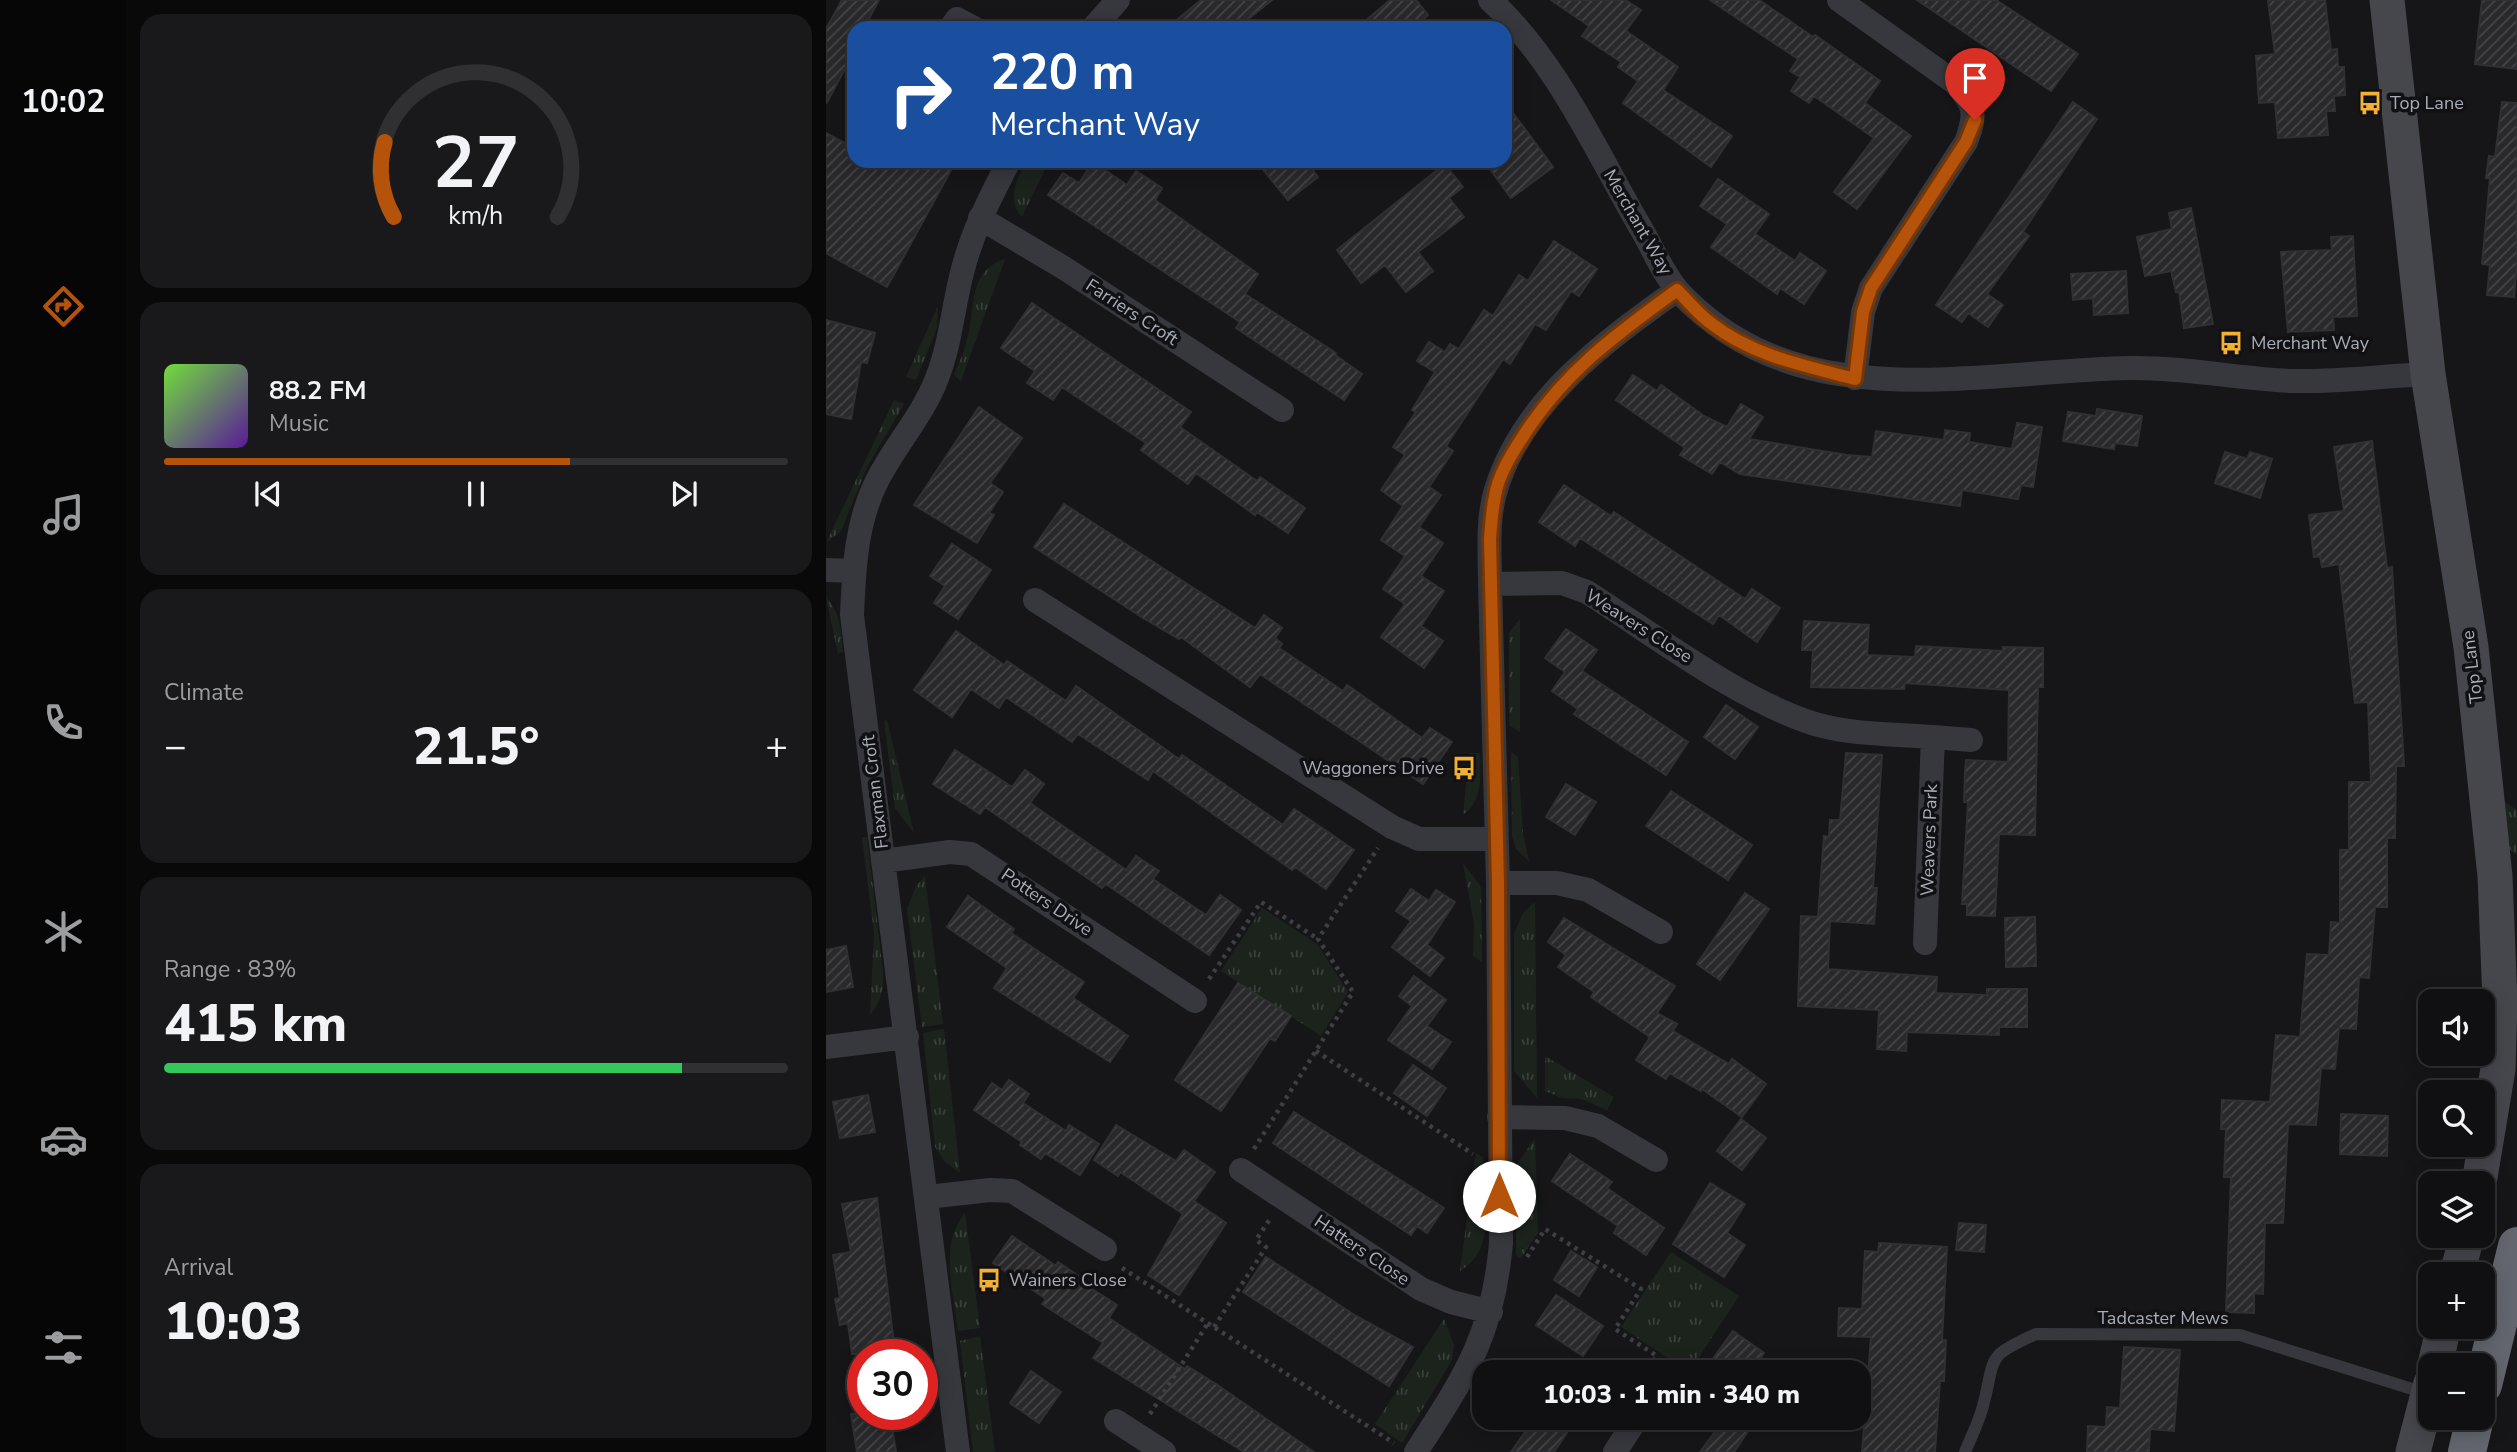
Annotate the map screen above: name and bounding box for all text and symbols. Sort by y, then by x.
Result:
text: 220 m [990,39,1134,106]
pin [1945,48,2005,120]
icon: right [875,49,966,140]
icon: arrive [1956,59,1994,97]
text: 10:02 [21,80,105,123]
bus stop icon: Top Lane [2356,89,2384,117]
place label: Top Lane [2390,91,2464,115]
text: Merchant Way [990,103,1200,146]
text: 27 [432,113,520,213]
street label: Merchant Way [1598,165,1678,280]
text: km/h [448,199,504,233]
street label: Farriers Croft [1081,273,1183,351]
icon: directions [39,282,88,331]
bus stop icon: Merchant Way [2217,329,2245,357]
place label: Merchant Way [2251,331,2370,355]
text: 88.2 FM [269,373,366,408]
text: Music [269,408,329,439]
icon: previous [249,475,287,513]
icon: pause [457,475,495,513]
icon: next [665,475,703,513]
icon: music [39,490,88,539]
street label: Weavers Close [1581,584,1697,668]
street label: Top Lane [2456,629,2488,705]
text: Climate [164,677,244,708]
icon: phone [39,698,88,747]
text: 21.5° [412,711,540,782]
text: − [164,721,187,772]
text: + [765,721,788,772]
street label: Flaxman Croft [856,733,894,850]
bus stop icon: Waggoners Drive [1450,754,1478,782]
place label: Waggoners Drive [1302,756,1444,780]
street label: Weavers Park [1915,783,1943,896]
street label: Potters Drive [997,863,1097,941]
icon: climate [39,907,88,956]
text: Range · 83% [164,954,296,985]
text: 415 km [164,988,347,1059]
map controls [2418,989,2495,1430]
button: sound [2418,989,2495,1066]
button: search [2418,1080,2495,1157]
icon: car [39,1115,88,1164]
position arrow [1462,1159,1536,1233]
button: layers [2418,1171,2495,1248]
street label: Hatters Close [1310,1209,1414,1291]
text: Arrival [164,1252,233,1283]
button: + [2418,1262,2495,1339]
bus stop icon: Wainers Close [975,1266,1003,1294]
place label: Wainers Close [1009,1268,1127,1292]
text: 10:03 [164,1286,302,1357]
street label: Tadcaster Mews [2097,1306,2229,1330]
icon: filters [39,1323,88,1372]
speed limit sign: 30 [847,1339,938,1430]
button: − [2418,1353,2495,1430]
text: 10:03 · 1 min · 340 m [1543,1377,1800,1412]

